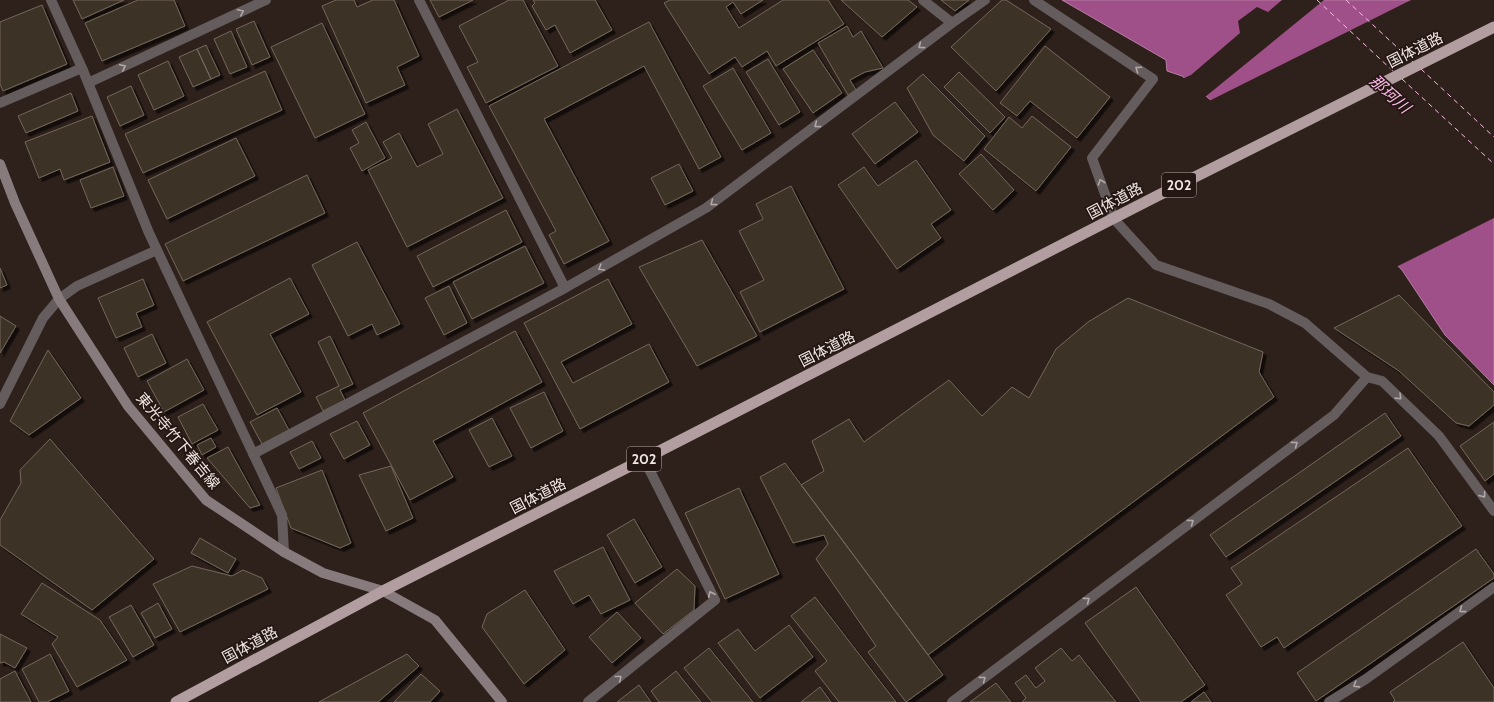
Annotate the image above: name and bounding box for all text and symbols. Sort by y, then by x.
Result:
one-way arrow [237,9,244,17]
street label: 国体道路 [1384,28,1446,72]
one-way arrow [918,42,925,49]
one-way arrow [119,64,126,72]
one-way arrow [1135,66,1142,74]
water label: 那珂川 [1366,71,1416,118]
one-way arrow [815,120,822,127]
road number: 202 [1162,173,1196,197]
street label: 国体道路 [1084,179,1146,223]
one-way arrow [1097,179,1105,186]
one-way arrow [711,198,718,205]
one-way arrow [598,263,605,270]
street label: 国体道路 [796,327,858,371]
street label: 東光寺竹下春吉線 [133,389,223,493]
one-way arrow [1394,392,1402,400]
one-way arrow [1290,442,1297,449]
road number: 202 [627,447,661,471]
street label: 国体道路 [507,474,569,518]
one-way arrow [1478,491,1485,498]
one-way arrow [1186,520,1193,527]
one-way arrow [708,591,716,598]
one-way arrow [1082,598,1089,605]
one-way arrow [1460,605,1467,612]
street label: 国体道路 [219,623,281,667]
one-way arrow [614,675,621,682]
one-way arrow [979,676,986,683]
one-way arrow [1353,680,1360,688]

